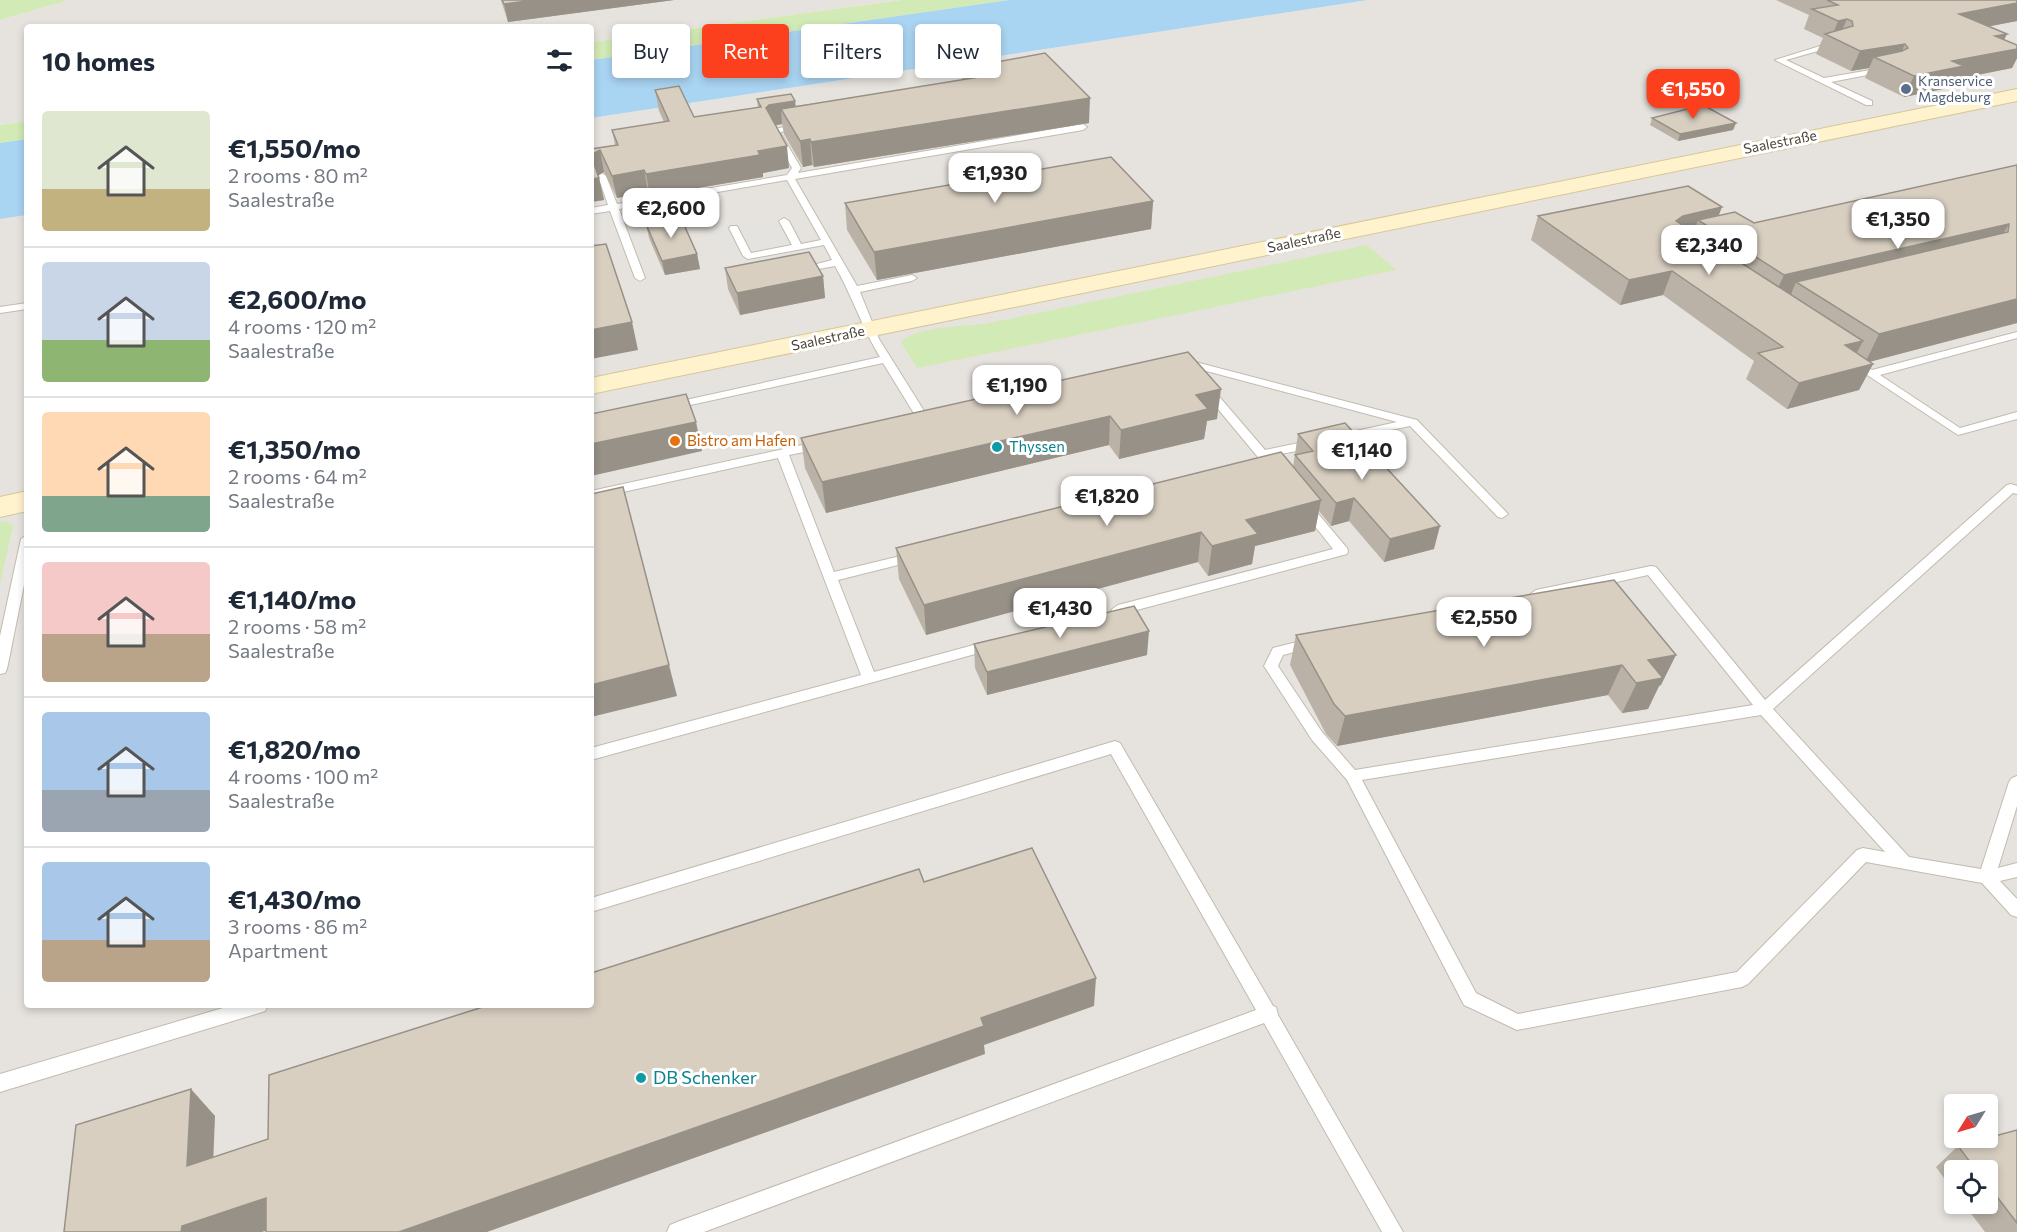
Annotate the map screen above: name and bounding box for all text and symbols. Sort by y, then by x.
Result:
chip: Buy [612,24,690,78]
chip: Rent [702,24,789,78]
chip: Filters [801,24,903,78]
chip: New [915,24,1001,78]
icon: filters [543,44,576,77]
text: 10 homes [42,45,155,76]
pin: €1,550 [1644,69,1742,120]
place label: Kranservice Magdeburg [1918,72,1993,105]
text: €1,550 [1661,76,1725,100]
marker: Kranservice Magdeburg [1899,82,1913,96]
street label: Saalestraße [1742,126,1818,157]
text: €1,550/mo [228,132,361,163]
icon: home [90,135,162,207]
pin: €1,930 [946,153,1044,204]
text: €1,930 [962,160,1028,184]
text: 2 rooms · 80 m² [228,163,368,187]
text: Saalestraße [228,187,334,211]
pin: €2,600 [622,188,720,239]
text: €2,600 [636,195,706,219]
pin: €1,350 [1849,199,1947,250]
text: €1,350 [1866,206,1930,230]
street label: Saalestraße [1266,223,1342,256]
pin: €2,340 [1660,225,1758,276]
text: €2,340 [1675,232,1743,256]
text: €2,600/mo [228,283,366,314]
icon: home [90,286,162,358]
text: 4 rooms · 120 m² [228,314,376,338]
street label: Saalestraße [790,321,866,354]
text: Saalestraße [228,338,334,362]
pin: €1,190 [968,365,1066,416]
text: €1,190 [986,372,1048,396]
pin: €1,140 [1313,430,1411,481]
place label: Bistro am Hafen [687,431,796,449]
text: €1,350/mo [228,433,361,464]
marker: Bistro am Hafen [668,434,682,448]
icon: home [90,436,162,508]
place label: Thyssen [1009,437,1065,455]
text: €1,140 [1331,437,1393,461]
marker: Thyssen [990,440,1004,454]
text: 2 rooms · 64 m² [228,464,367,488]
pin: €1,820 [1058,476,1156,527]
text: €1,820 [1075,483,1139,507]
text: Saalestraße [228,488,334,512]
text: €1,140/mo [228,583,356,614]
icon: home [90,586,162,658]
pin: €1,430 [1011,588,1109,639]
text: €1,430 [1027,595,1093,619]
pin: €2,550 [1435,597,1533,648]
text: €2,550 [1450,604,1518,628]
text: 2 rooms · 58 m² [228,614,366,638]
text: Saalestraße [228,638,334,662]
text: €1,820/mo [228,733,361,764]
icon: home [90,736,162,808]
text: 4 rooms · 100 m² [228,764,378,788]
text: Saalestraße [228,788,334,812]
text: €1,430/mo [228,883,361,914]
icon: home [90,886,162,958]
text: 3 rooms · 86 m² [228,914,367,938]
text: Apartment [228,938,328,962]
place label: DB Schenker [653,1066,757,1088]
marker: DB Schenker [634,1071,648,1085]
north arrow [1944,1094,1998,1148]
map controls [1944,1094,1998,1214]
button: locate [1944,1160,1998,1214]

